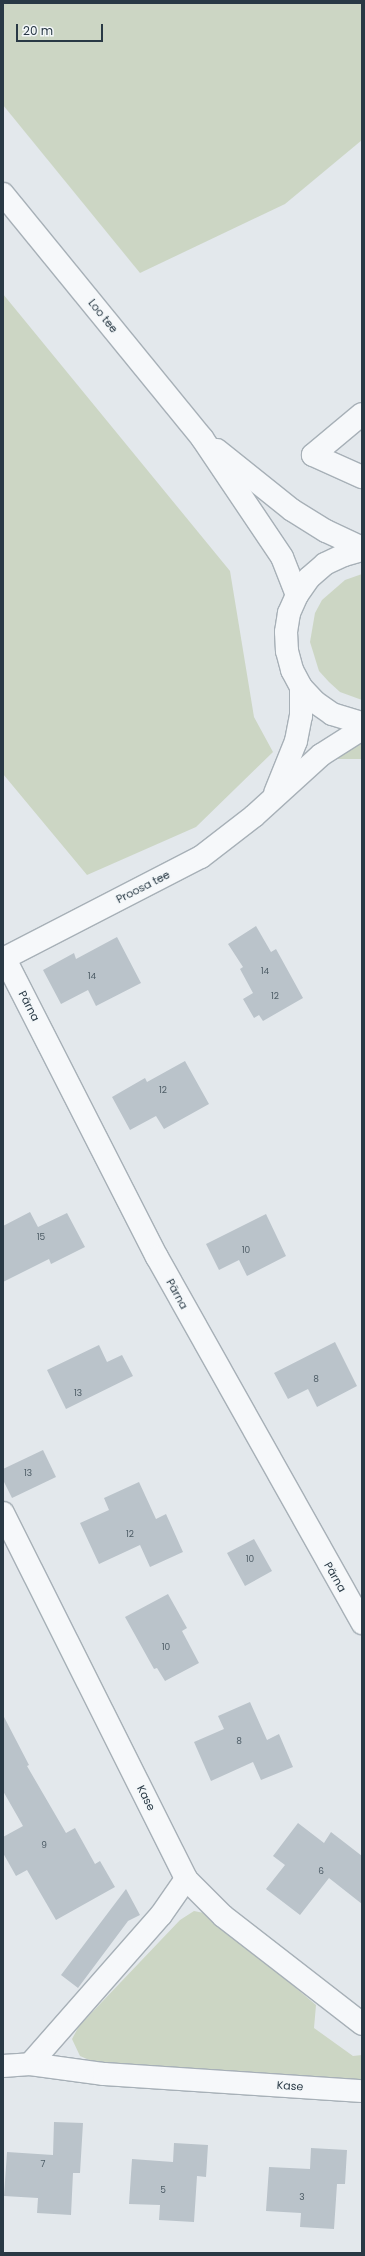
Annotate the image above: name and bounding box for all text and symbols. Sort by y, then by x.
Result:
scale bar [18,16,105,42]
text: 20 m [23,22,53,39]
street label: Loo tee [85,297,121,335]
street label: Proosa tee [114,868,172,906]
house number: 14 [261,966,269,976]
house number: 14 [88,971,96,981]
street label: Pärna [16,989,42,1023]
house number: 12 [271,991,279,1001]
house number: 12 [159,1085,167,1095]
house number: 15 [37,1232,45,1242]
house number: 10 [242,1245,250,1255]
street label: Pärna [163,1277,191,1311]
house number: 8 [313,1374,319,1384]
house number: 13 [74,1388,82,1398]
house number: 13 [24,1468,32,1478]
house number: 12 [126,1529,134,1539]
house number: 10 [246,1554,254,1564]
street label: Pärna [321,1560,349,1594]
house number: 10 [162,1642,170,1652]
house number: 8 [236,1736,242,1746]
street label: Kase [134,1783,158,1813]
house number: 9 [41,1840,47,1850]
house number: 6 [318,1866,324,1876]
street label: Kase [276,2078,304,2094]
house number: 7 [41,2159,45,2169]
house number: 5 [160,2185,166,2195]
house number: 3 [299,2192,305,2202]

